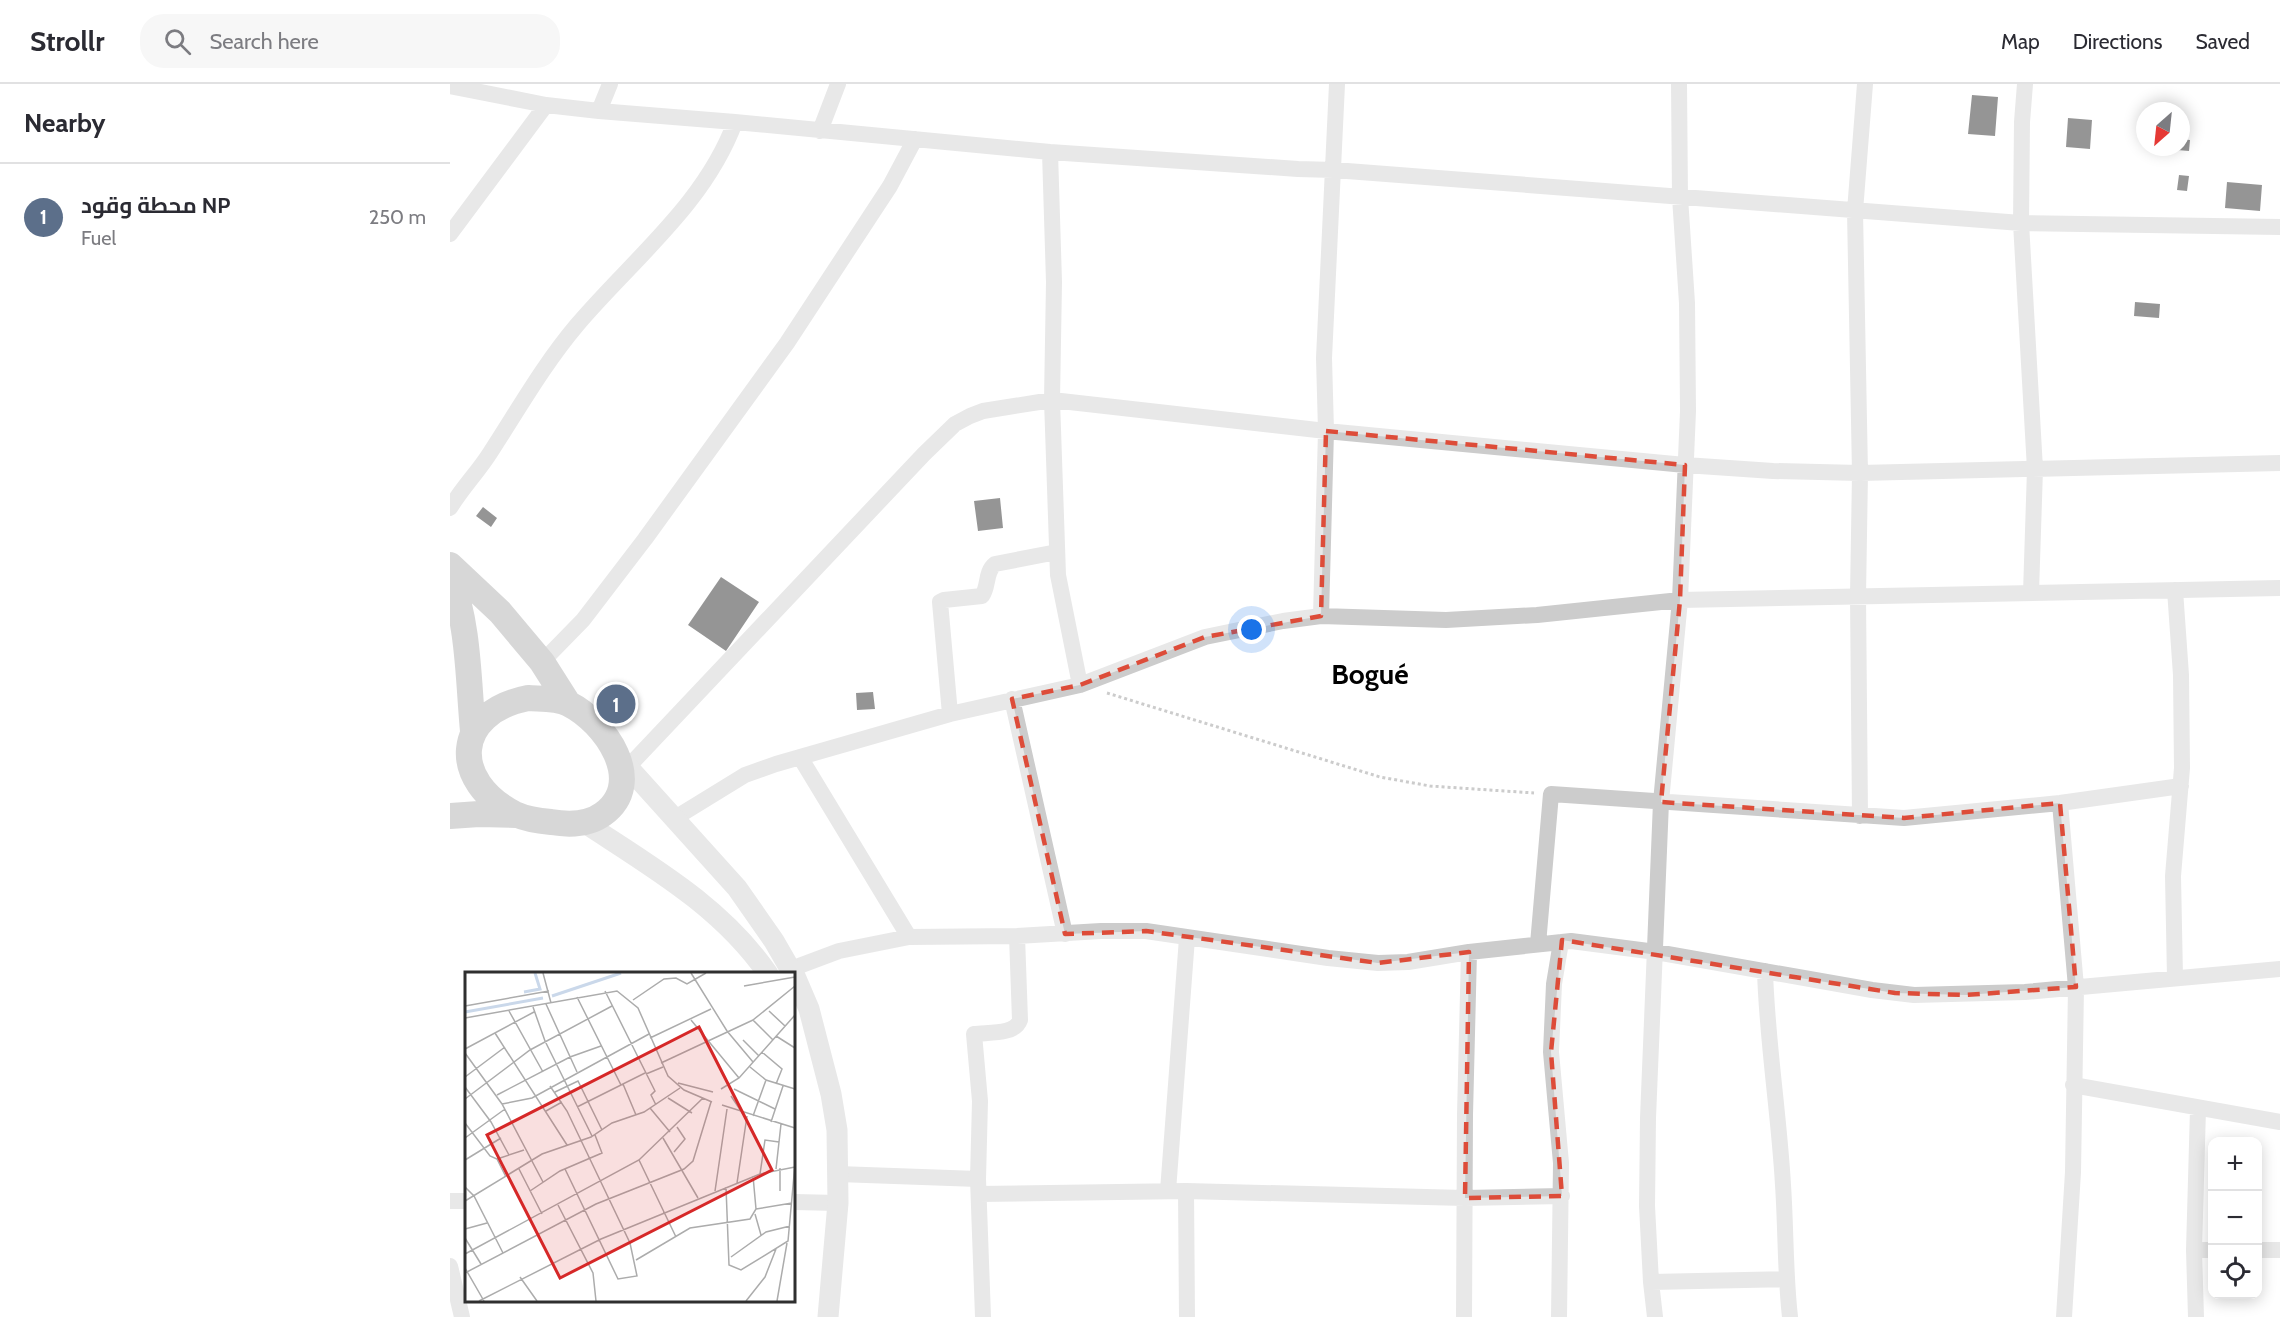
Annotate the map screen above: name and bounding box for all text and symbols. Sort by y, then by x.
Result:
search box [140,14,560,68]
text: Strollr [30,24,104,58]
icon: search [161,25,194,58]
text: Search here [209,28,319,55]
text: Map [2001,29,2040,54]
text: Directions [2073,29,2162,54]
text: Saved [2195,29,2250,54]
north arrow [2136,102,2190,156]
text: Nearby [24,107,105,139]
text: محطة وقود NP [81,192,230,219]
text: 1 [40,205,47,229]
text: 250 m [369,205,426,229]
text: Fuel [81,226,116,250]
your location [1237,615,1266,644]
district label: Bogué [1331,657,1409,691]
pin: 1 [596,682,636,726]
inset map [465,972,795,1302]
map controls [2208,1137,2262,1299]
button: + [2208,1137,2262,1191]
button: − [2208,1191,2262,1245]
button: locate [2208,1245,2262,1299]

